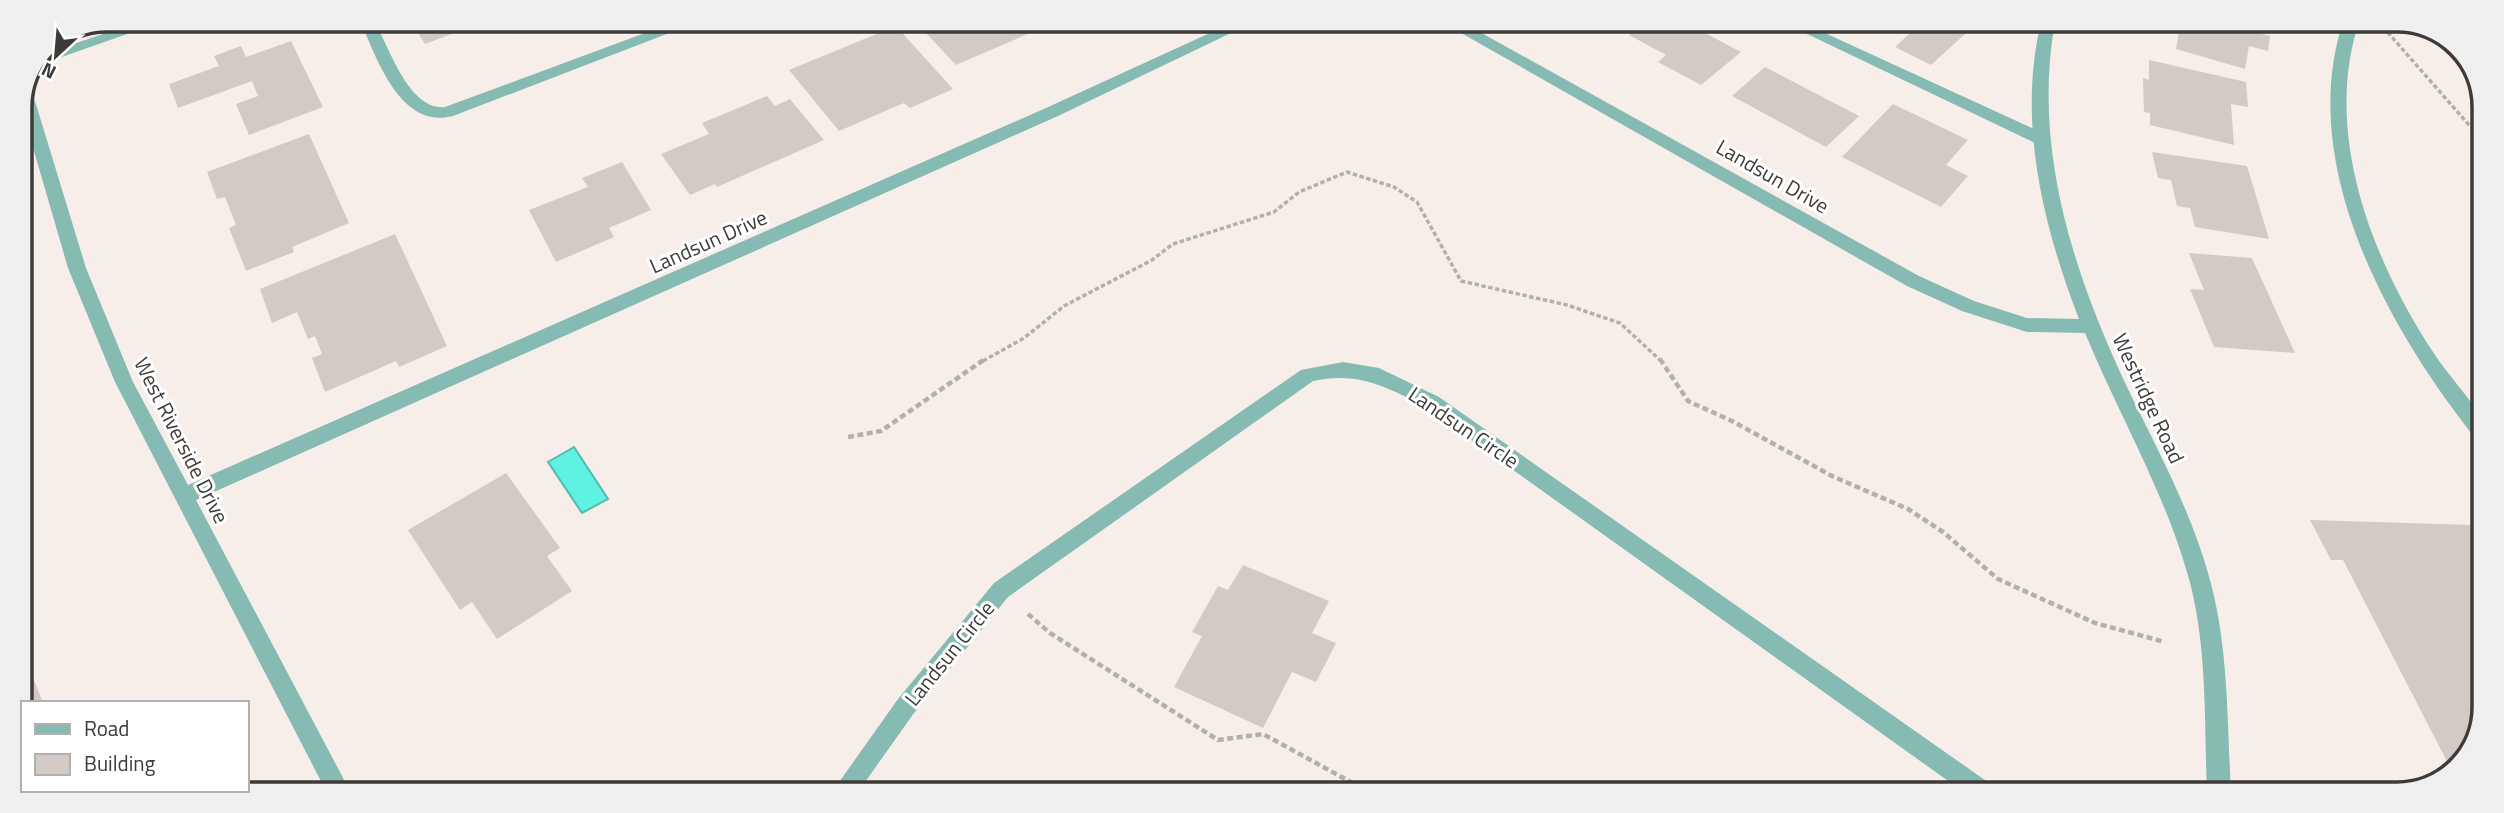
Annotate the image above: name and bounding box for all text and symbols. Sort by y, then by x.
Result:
north arrow [21,21,91,91]
text: N [36,56,61,88]
street label: Landsun Drive [1711,131,1835,221]
street label: Landsun Drive [644,201,772,281]
street label: Westridge Road [2105,328,2193,468]
street label: West Riverside Drive [126,351,238,529]
street label: Landsun Circle [1402,378,1526,476]
street label: Landsun Circle [896,593,1002,713]
legend [21,701,248,792]
text: Road [84,712,129,744]
text: Building [84,747,156,779]

